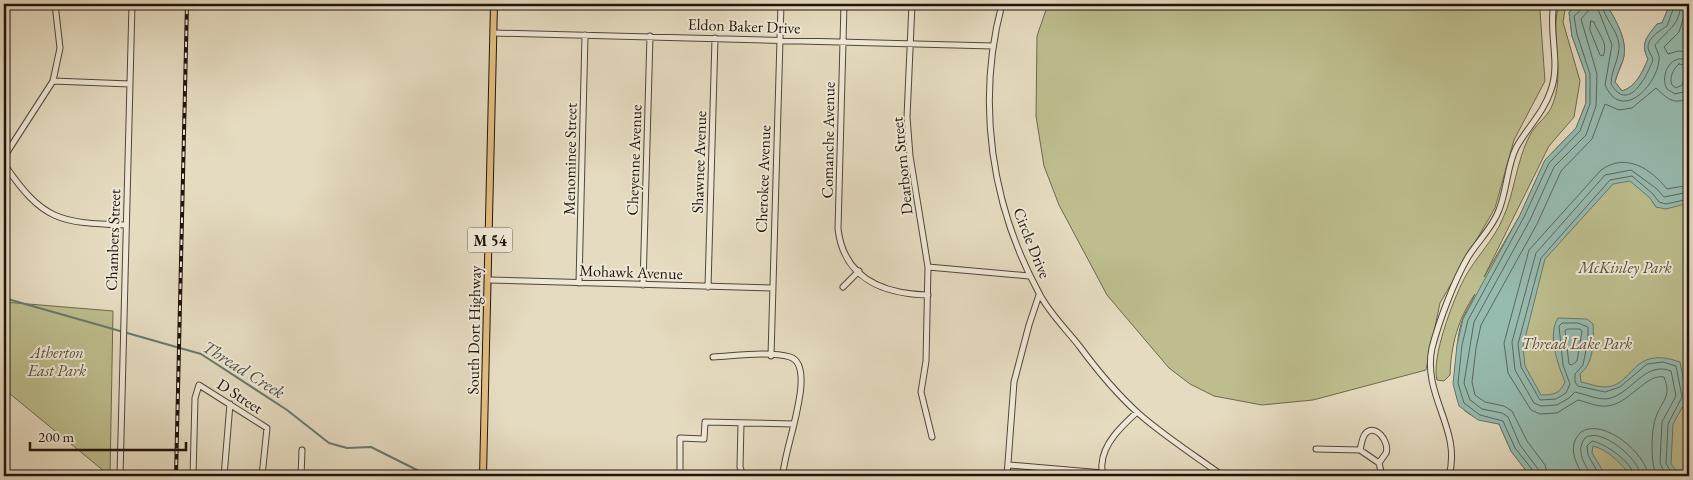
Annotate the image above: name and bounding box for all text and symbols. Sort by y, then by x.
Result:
street label: Eldon Baker Drive [687,14,801,38]
street label: Comanche Avenue [816,81,840,199]
street label: Menominee Street [559,103,581,215]
street label: Cheyenne Avenue [622,104,646,216]
street label: Shawnee Avenue [687,110,711,214]
street label: Dearborn Street [886,116,918,216]
street label: Cherokee Avenue [751,125,775,233]
street label: Chambers Street [101,189,125,291]
street label: Circle Drive [1008,204,1056,282]
road number: M 54 [468,228,512,252]
park label: McKinley Park [1577,257,1672,278]
street label: Mohawk Avenue [579,260,683,284]
street label: South Dort Highway [462,264,486,395]
park label: Thread Lake Park [1522,333,1633,354]
water label: Thread Creek [199,335,289,403]
park label: Atherton East Park [27,342,87,381]
street label: D Street [213,373,267,419]
scale bar [30,420,186,452]
text: 200 m [38,427,75,446]

